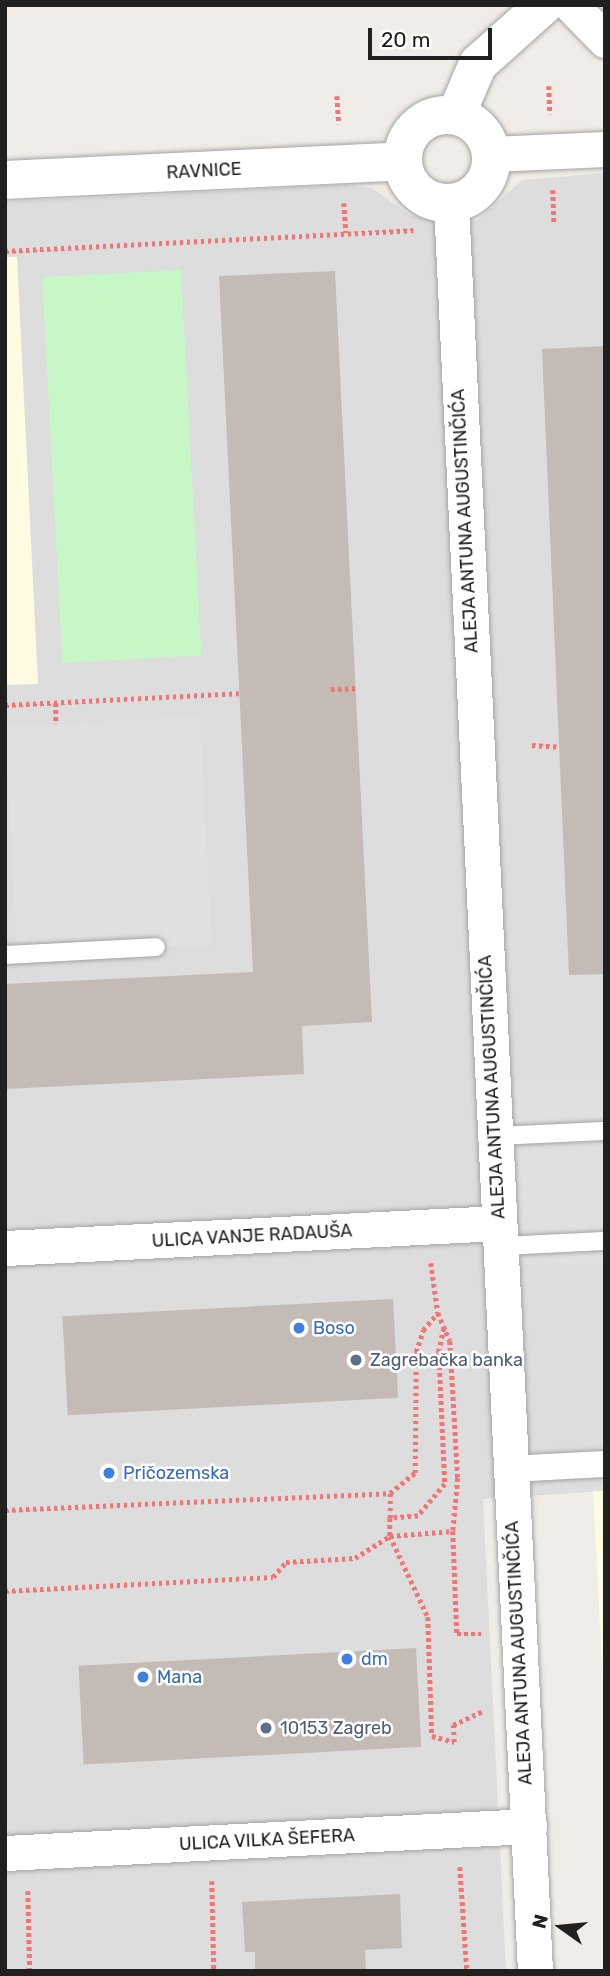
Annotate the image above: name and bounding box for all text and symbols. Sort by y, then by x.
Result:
scale bar [372,14,496,58]
text: 20 m [381,27,430,52]
street label: RAVNICE [166,158,242,184]
street label: ALEJA ANTUNA AUGUSTINČIĆA [447,387,483,655]
street label: ALEJA ANTUNA AUGUSTINČIĆA [474,953,510,1221]
street label: ULICA VANJE RADAUŠA [151,1220,353,1252]
place label: Boso [313,1317,355,1339]
marker: Boso [291,1320,307,1336]
place label: Zagrebačka banka [370,1349,523,1371]
marker: Zagrebačka banka [348,1352,364,1368]
place label: Pričozemska [123,1462,229,1484]
marker: Pričozemska [101,1465,117,1481]
street label: ALEJA ANTUNA AUGUSTINČIĆA [501,1519,537,1787]
place label: dm [361,1648,388,1670]
marker: dm [339,1651,355,1667]
place label: Mana [157,1666,202,1688]
marker: Mana [135,1669,151,1685]
place label: 10153 Zagreb [280,1717,392,1739]
marker: 10153 Zagreb [258,1720,274,1736]
street label: ULICA VILKA ŠEFERA [178,1825,356,1855]
north arrow [526,1892,596,1962]
text: N [527,1912,553,1931]

